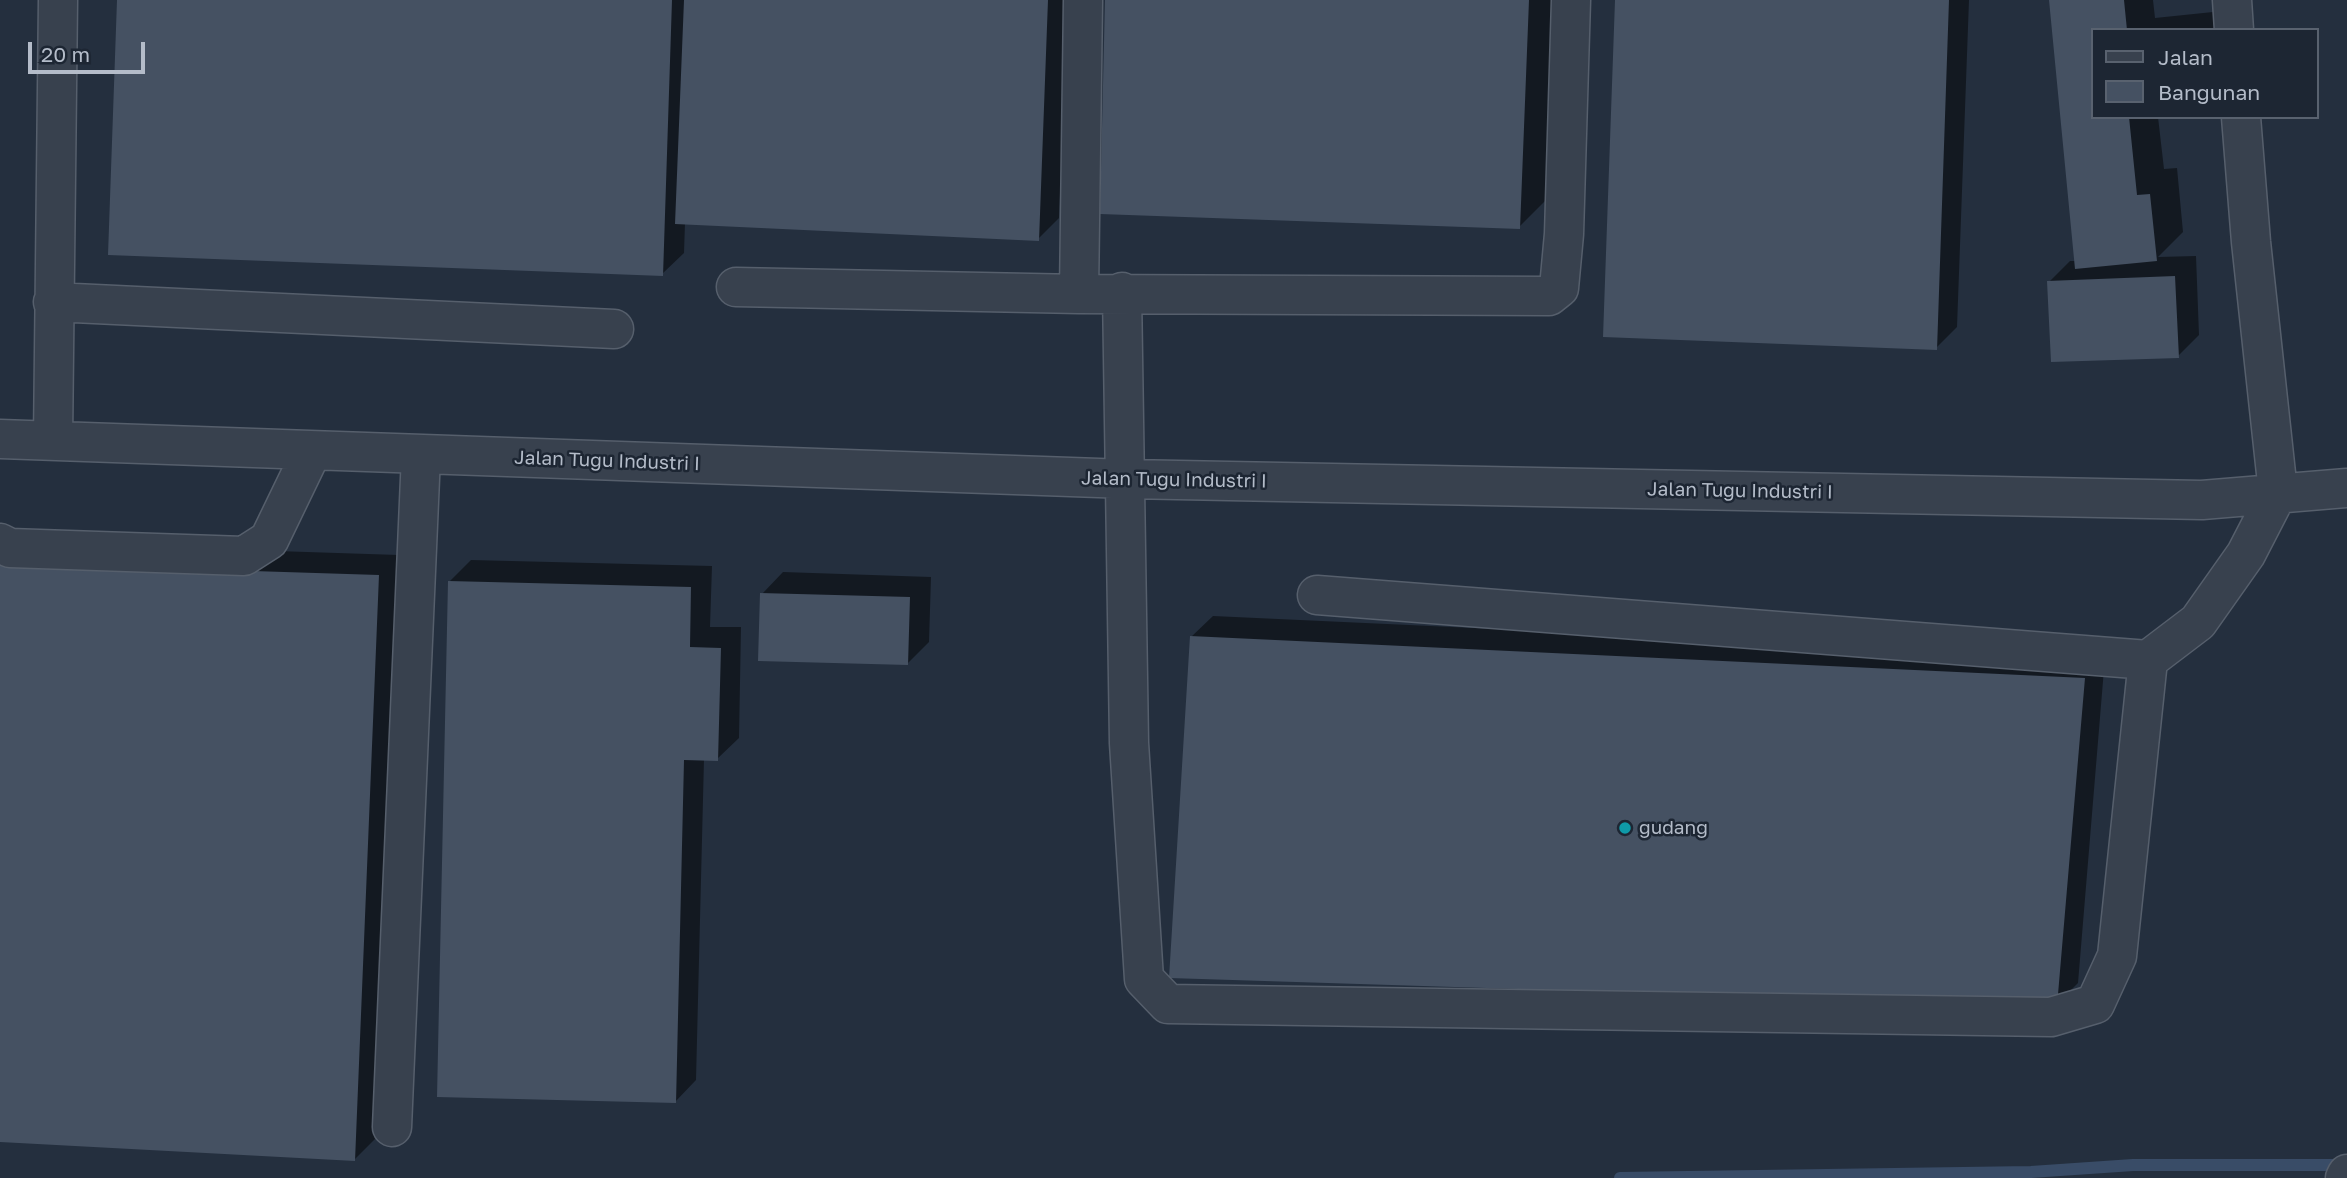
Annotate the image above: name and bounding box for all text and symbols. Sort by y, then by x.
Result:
scale bar [32,28,149,72]
legend [2092,28,2319,119]
text: 20 m [41,41,90,67]
text: Jalan [2158,44,2213,70]
text: Bangunan [2158,79,2260,105]
street label: Jalan Tugu Industri I [514,446,700,476]
street label: Jalan Tugu Industri I [1081,467,1267,493]
street label: Jalan Tugu Industri I [1647,478,1833,504]
place label: gudang [1639,817,1708,839]
marker: gudang [1617,820,1633,836]

